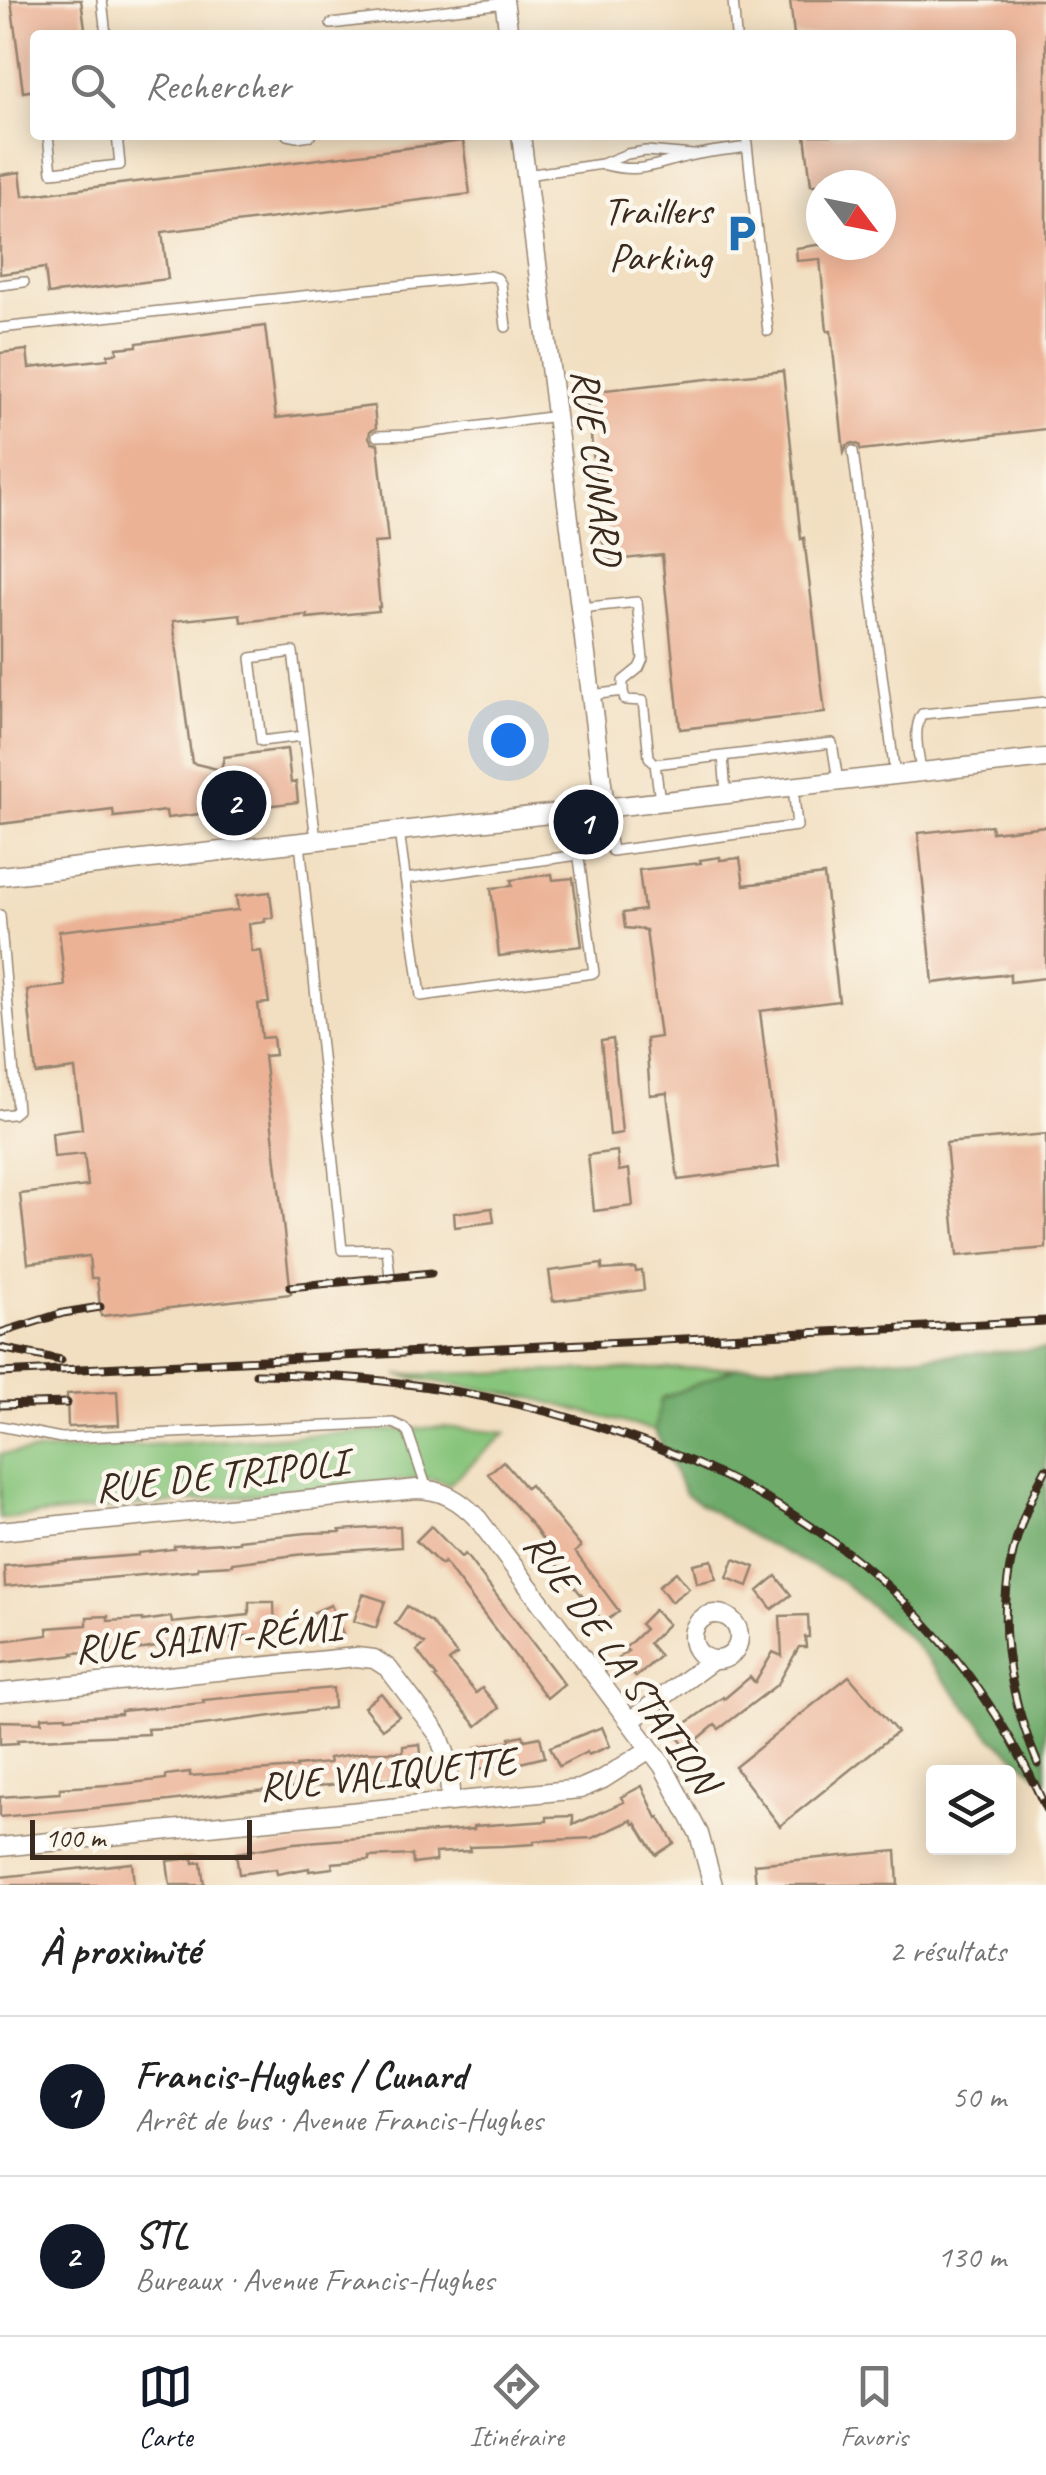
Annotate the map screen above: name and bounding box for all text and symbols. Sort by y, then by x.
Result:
search box [30,30,1016,140]
icon: search [65,58,120,113]
text: Rechercher [145,62,291,109]
north arrow [806,170,896,260]
place label: Traillers Parking [603,186,715,282]
parking icon: Traillers Parking [721,212,763,254]
street label: RUE CUNARD [560,366,634,571]
your location [483,715,534,766]
pin: 2 [202,766,266,840]
pin: 1 [554,784,618,860]
street label: RUE DE TRIPOLI [93,1436,357,1513]
street label: RUE DE LA STATION [513,1523,733,1807]
street label: RUE SAINT-RÉMI [73,1601,352,1675]
street label: RUE VALIQUETTE [257,1735,522,1812]
map controls [926,1765,1016,1855]
button: layers [926,1765,1016,1855]
scale bar [30,1815,252,1860]
text: 100 m [45,1820,105,1855]
text: À proximité [40,1924,200,1977]
text: 2 résultats [889,1930,1006,1971]
text: Francis-Hughes / Cunard [135,2052,466,2099]
text: 1 [65,2076,80,2117]
text: 50 m [952,2076,1006,2117]
text: Arrêt de bus · Avenue Francis-Hughes [135,2099,543,2140]
text: STL [135,2212,188,2259]
text: 2 [65,2236,80,2277]
text: 130 m [937,2236,1006,2277]
text: Bureaux · Avenue Francis-Hughes [135,2259,494,2300]
tab: Carte [138,2359,193,2454]
tab: Itinéraire [469,2359,564,2454]
tab: Favoris [840,2359,908,2454]

